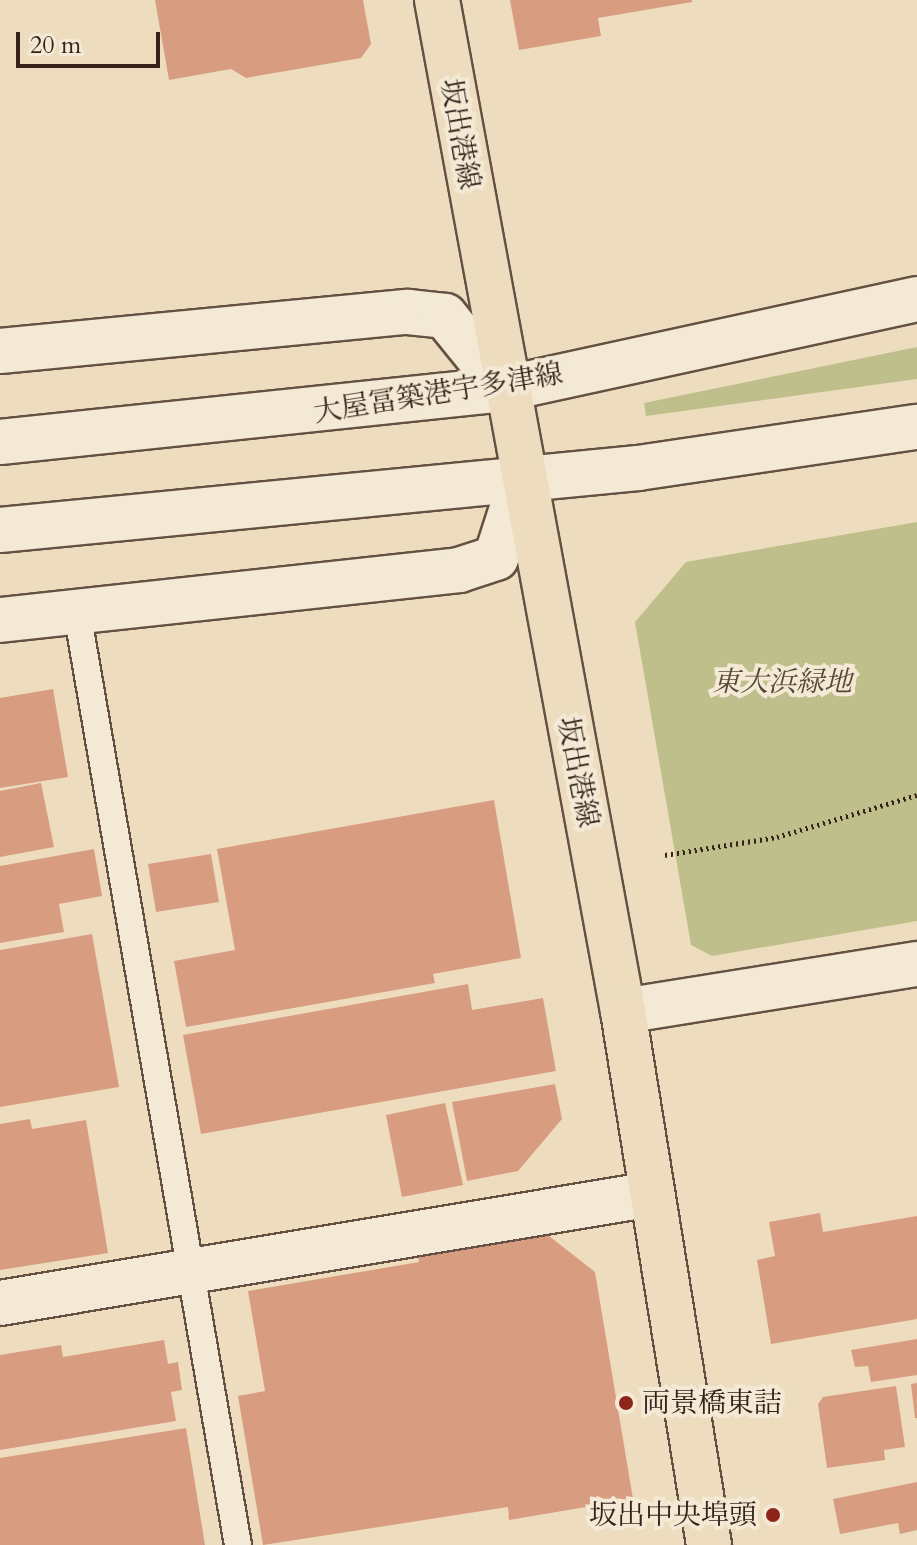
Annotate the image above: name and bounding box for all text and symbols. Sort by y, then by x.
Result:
scale bar [20,16,164,66]
text: 20 m [30,29,81,62]
street label: 坂出港線 [434,76,486,192]
street label: 大屋冨築港宇多津線 [311,357,565,429]
park label: 東大浜緑地 [712,665,852,699]
street label: 坂出港線 [551,714,605,830]
place label: 両景橋東詰 [642,1386,782,1420]
marker: 両景橋東詰 [617,1394,635,1412]
place label: 坂出中央埠頭 [589,1498,757,1532]
marker: 坂出中央埠頭 [764,1506,782,1524]

